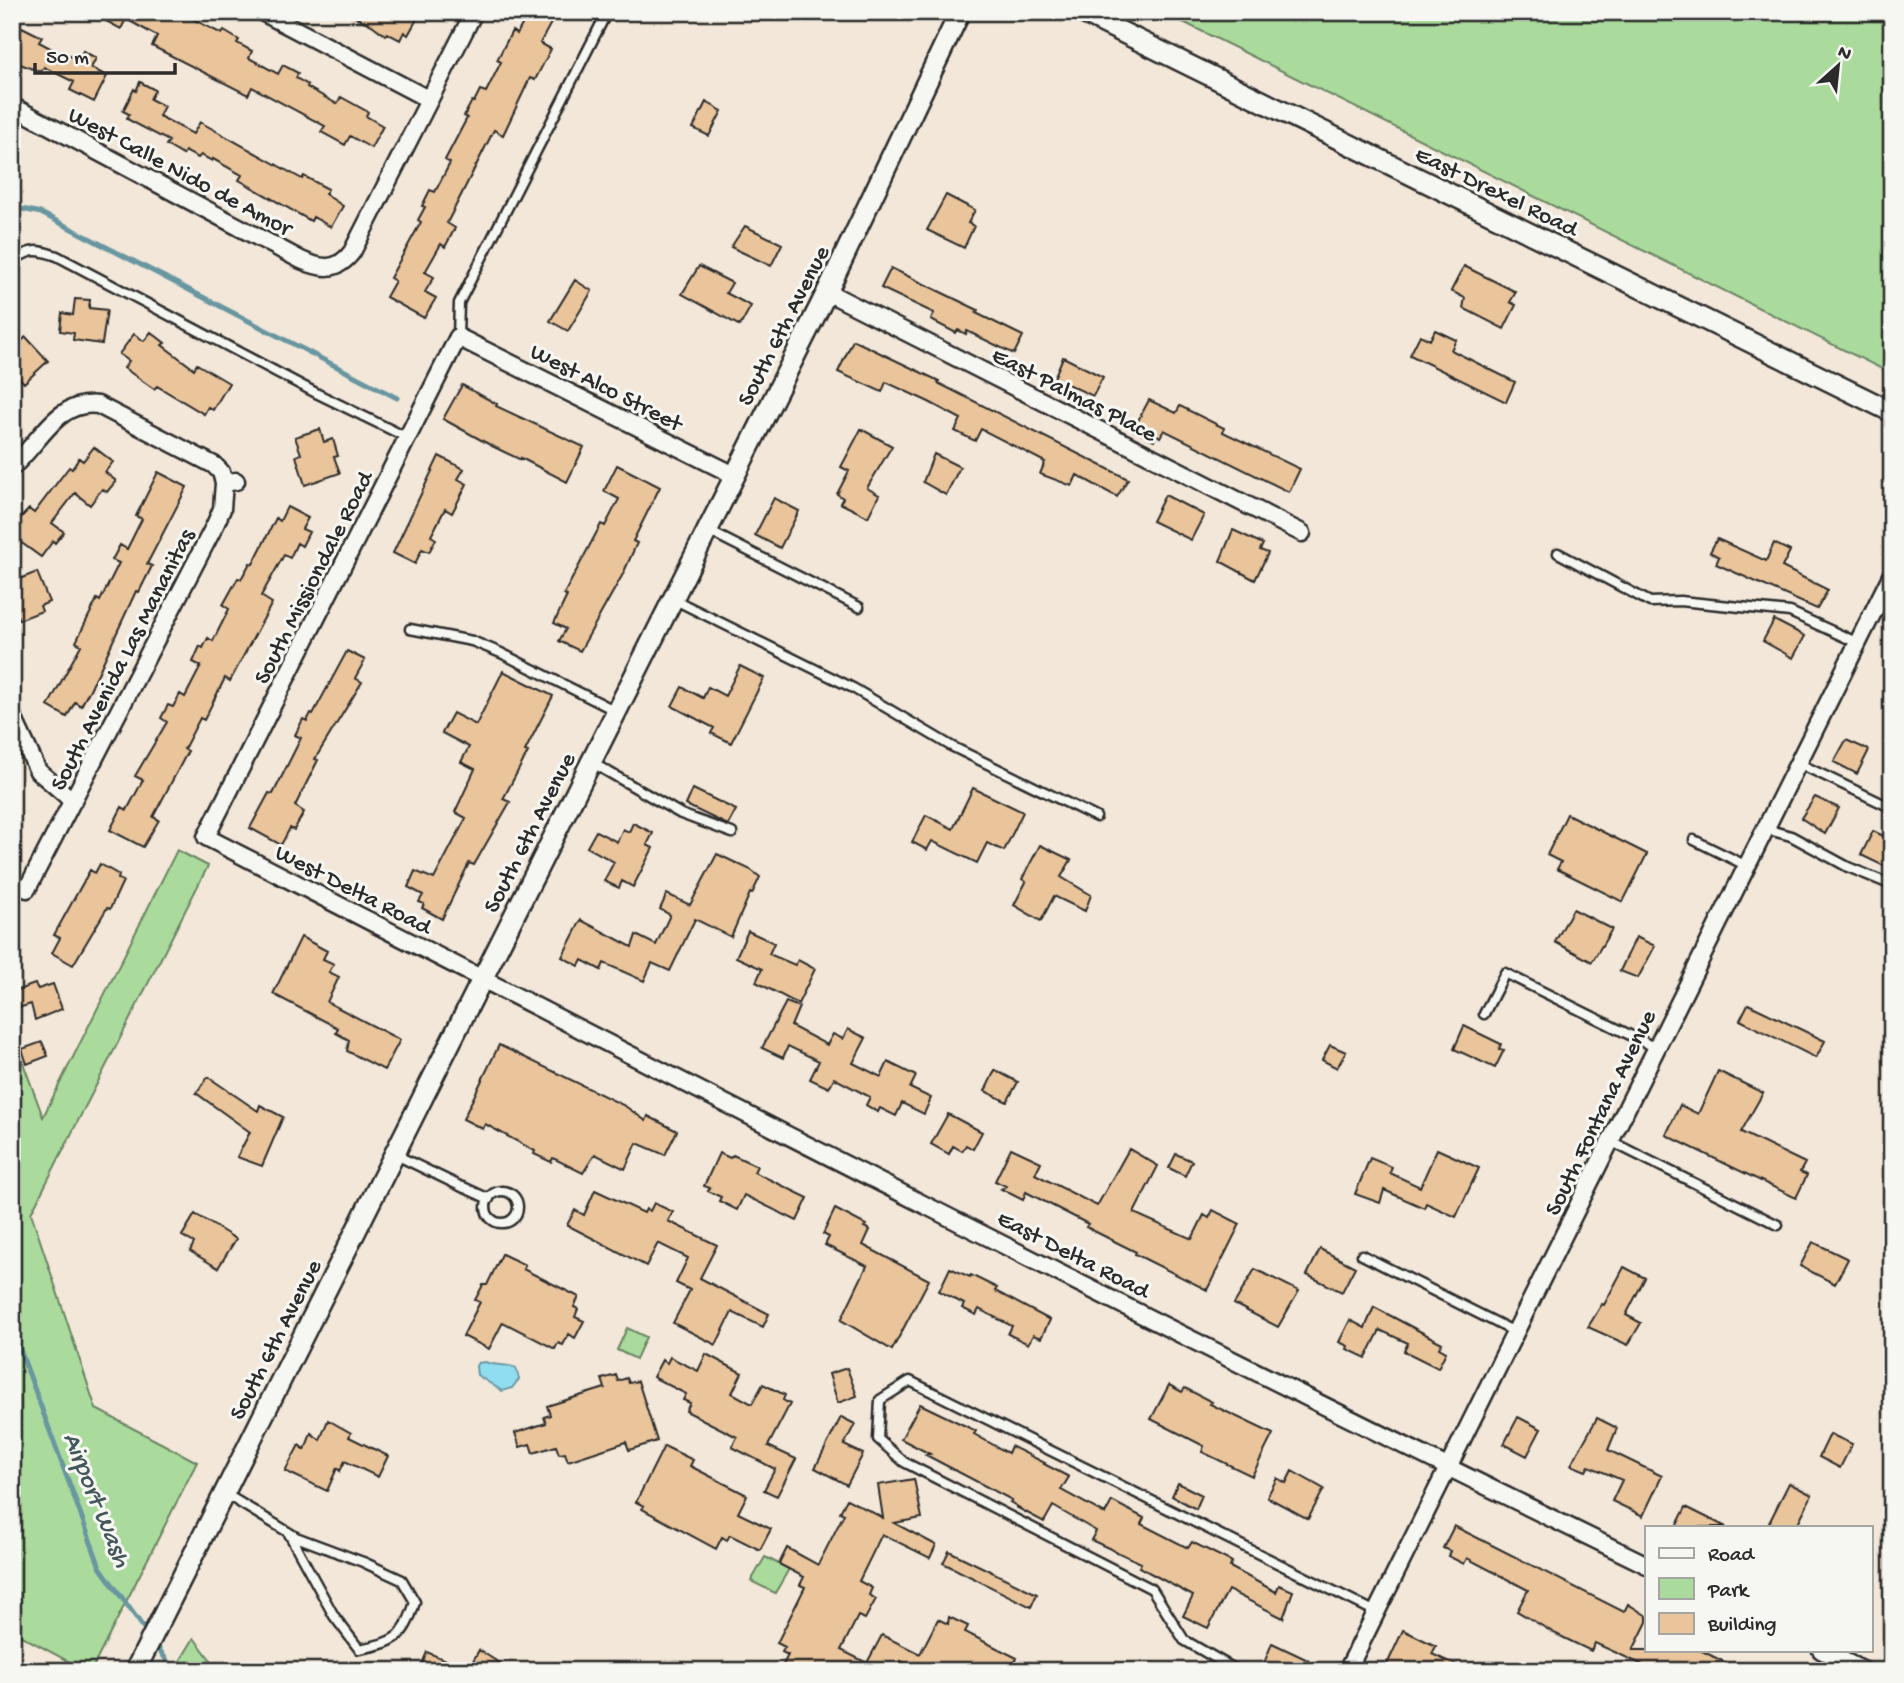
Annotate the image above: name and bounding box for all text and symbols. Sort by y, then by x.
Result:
scale bar [35,32,175,76]
north arrow [1802,32,1872,102]
text: N [1833,41,1855,67]
text: 50 m [46,47,89,72]
street label: West Calle Nido de Amor [62,102,298,246]
street label: East Drexel Road [1409,141,1583,246]
street label: South 6th Avenue [732,241,838,412]
street label: West Alco Street [524,338,688,441]
street label: East Palmas Place [986,342,1161,451]
street label: South Missiondale Road [249,466,382,690]
street label: South Avenida Las Mananitas [45,524,203,796]
street label: South 6th Avenue [478,748,584,919]
street label: West Delta Road [269,839,437,944]
street label: South Fontana Avenue [1540,1005,1665,1221]
street label: East Delta Road [991,1205,1155,1308]
street label: South 6th Avenue [224,1255,330,1426]
water label: Airport Wash [54,1429,136,1574]
legend [1645,1526,1872,1652]
text: Road [1708,1544,1756,1569]
text: Park [1707,1580,1751,1605]
text: Building [1707,1614,1777,1639]

